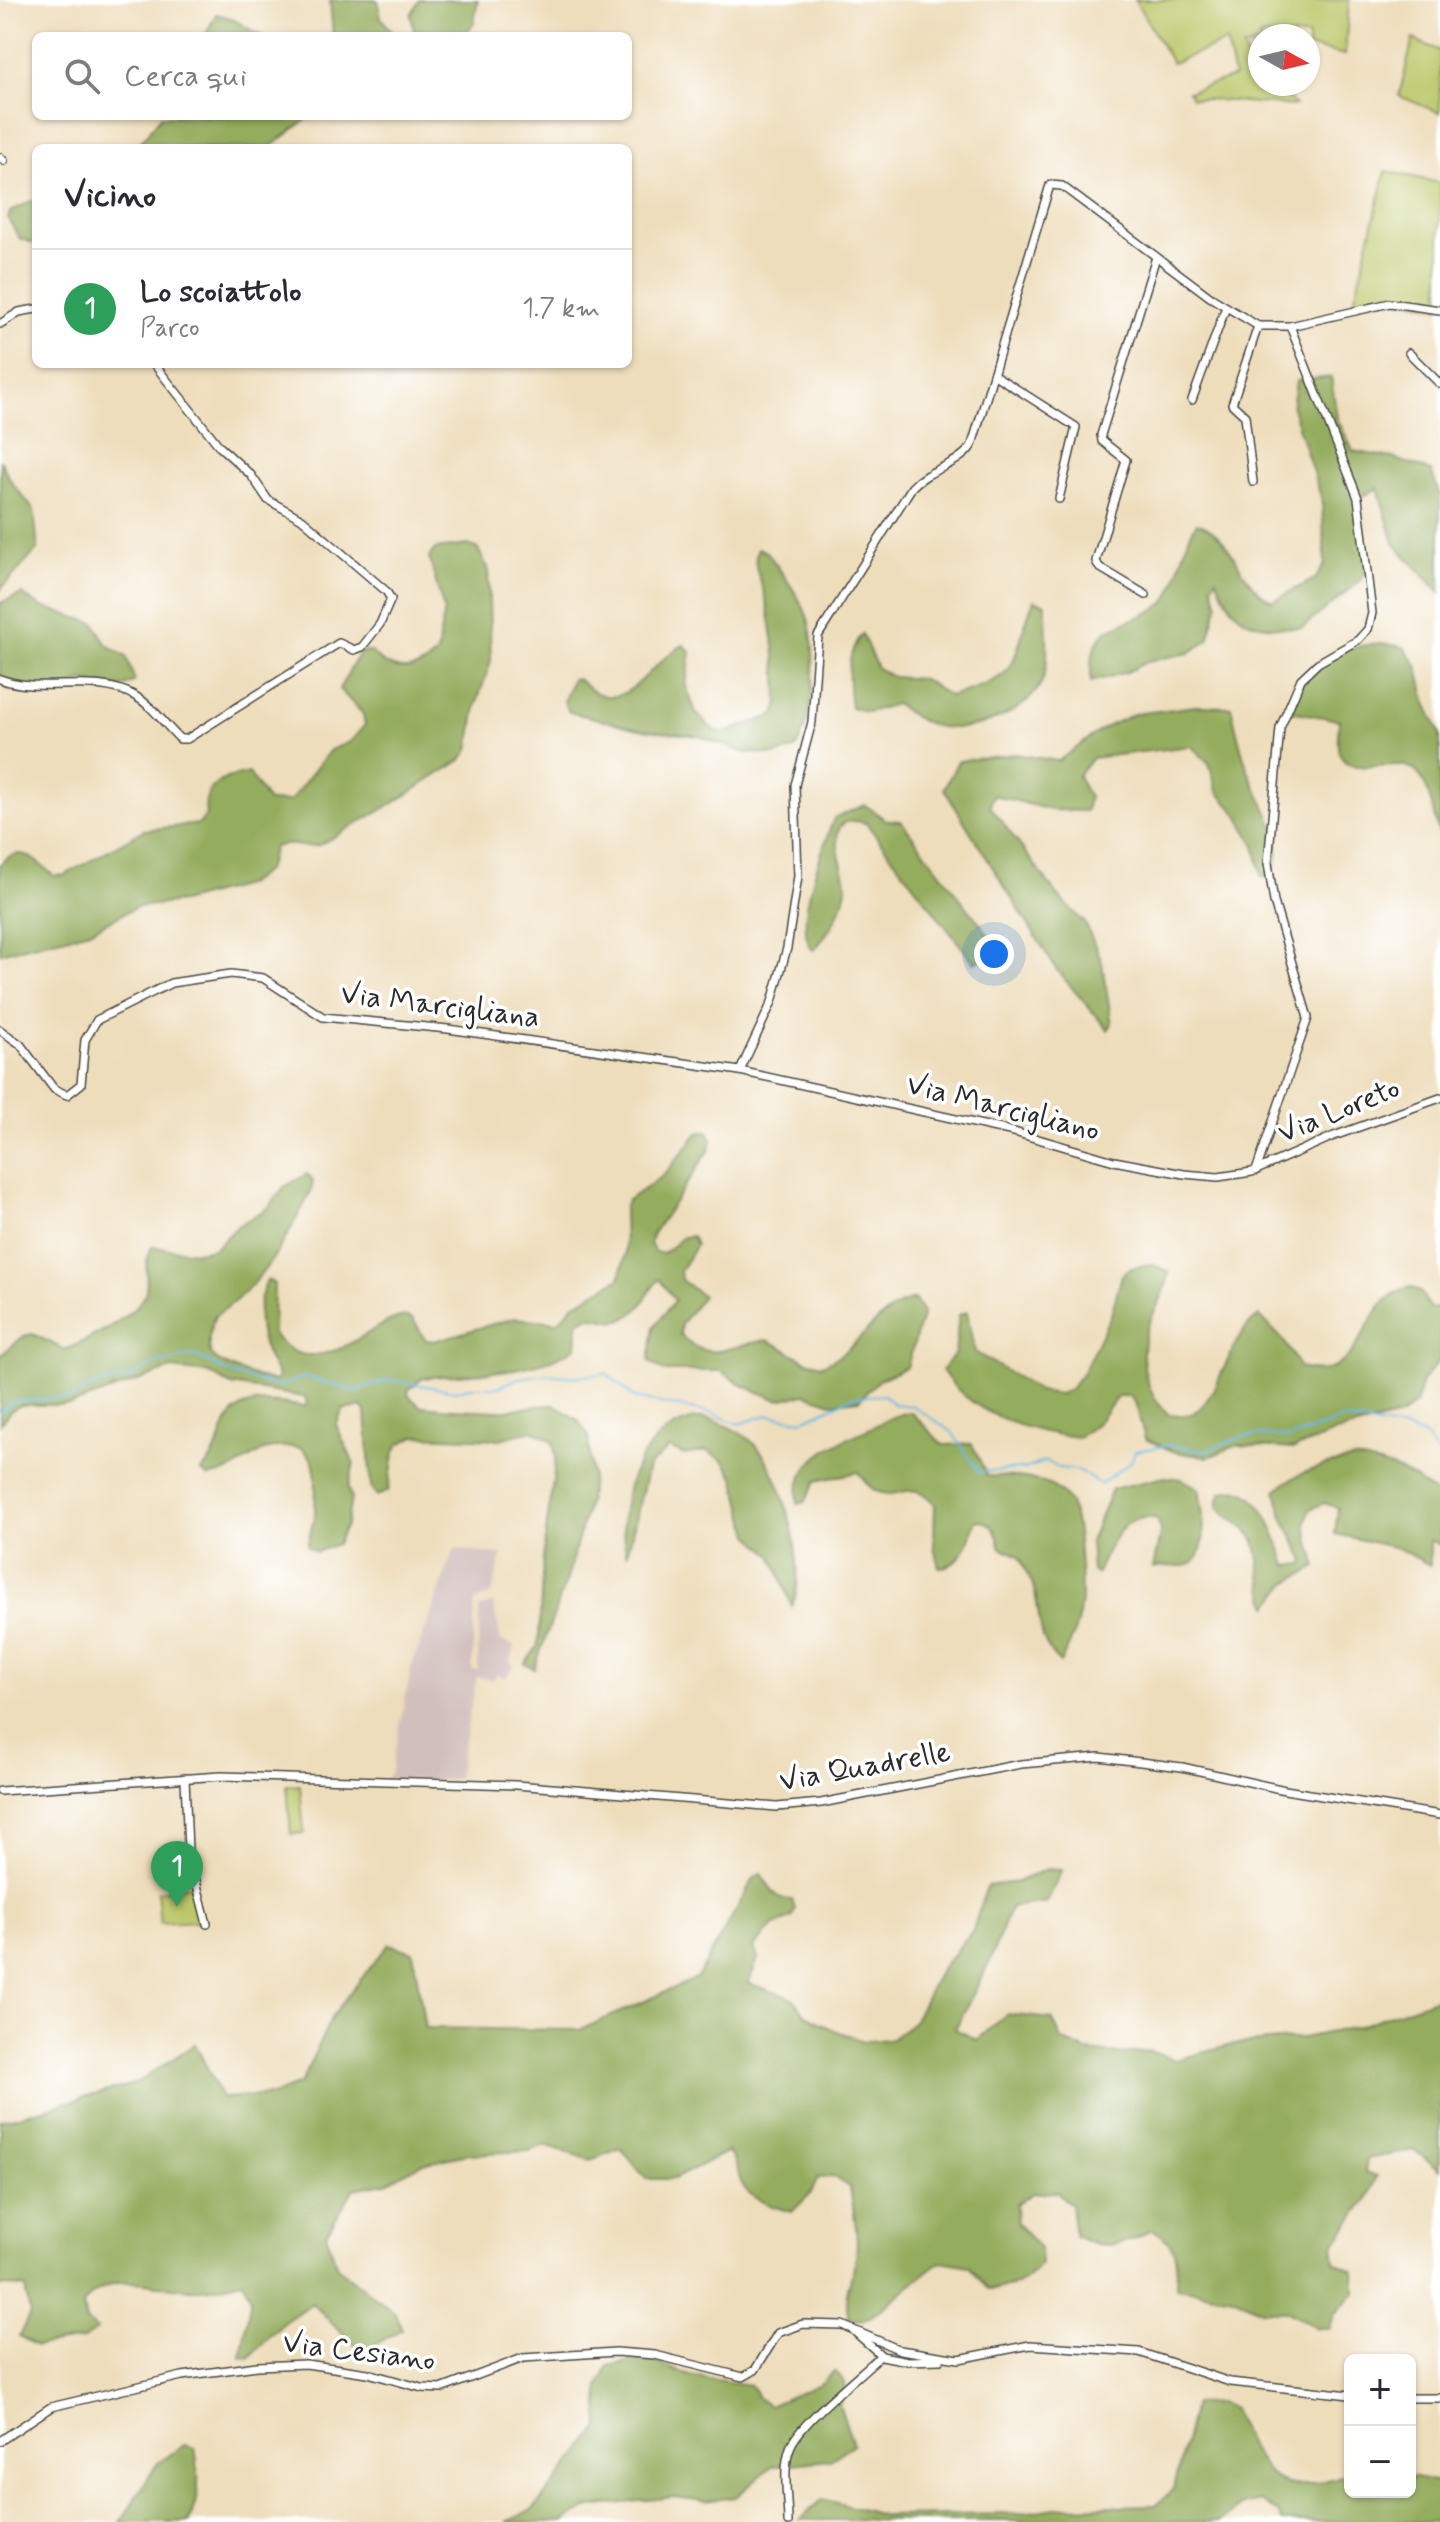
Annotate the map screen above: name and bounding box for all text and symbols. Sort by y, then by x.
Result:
north arrow [1248,24,1320,96]
search box [32,32,632,120]
icon: search [60,54,104,98]
text: Cerca qui [124,57,247,96]
text: Vicino [64,174,156,219]
text: Lo scoiattolo [140,273,302,312]
text: 1 [84,292,96,326]
text: 1.7 km [522,292,600,326]
text: Parco [140,312,200,346]
your location [974,934,1014,974]
street label: Via Marcigliana [338,974,542,1038]
street label: Via Marcigliano [902,1065,1104,1151]
street label: Via Loreto [1272,1069,1406,1153]
street label: Via Quadrelle [776,1733,954,1801]
pin: 1 [151,1841,203,1907]
street label: Via Cesiano [281,2323,437,2381]
map controls [1344,2354,1416,2498]
button: + [1344,2354,1416,2426]
button: − [1344,2426,1416,2498]

